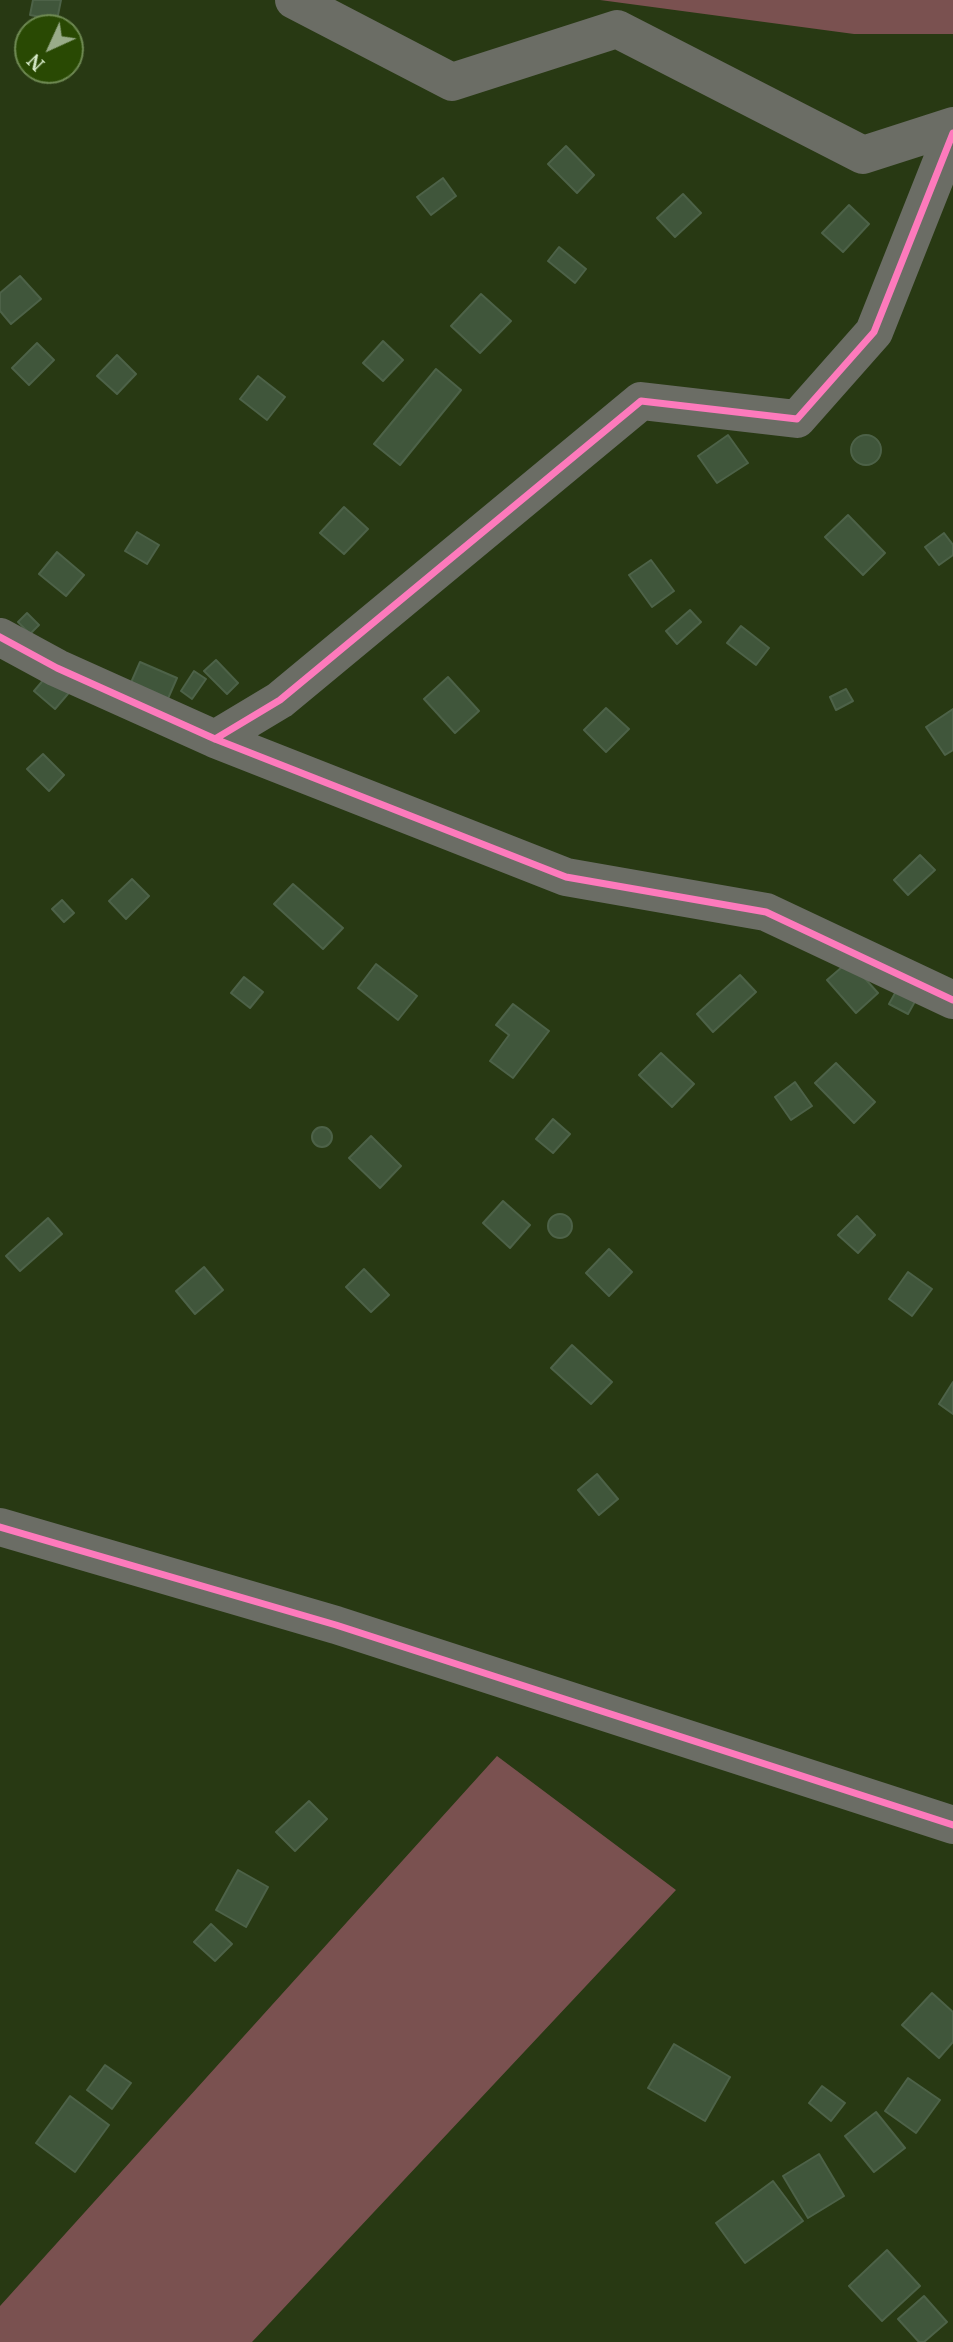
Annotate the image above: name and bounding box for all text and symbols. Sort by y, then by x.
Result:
north arrow [14,14,84,84]
text: N [21,49,49,77]

